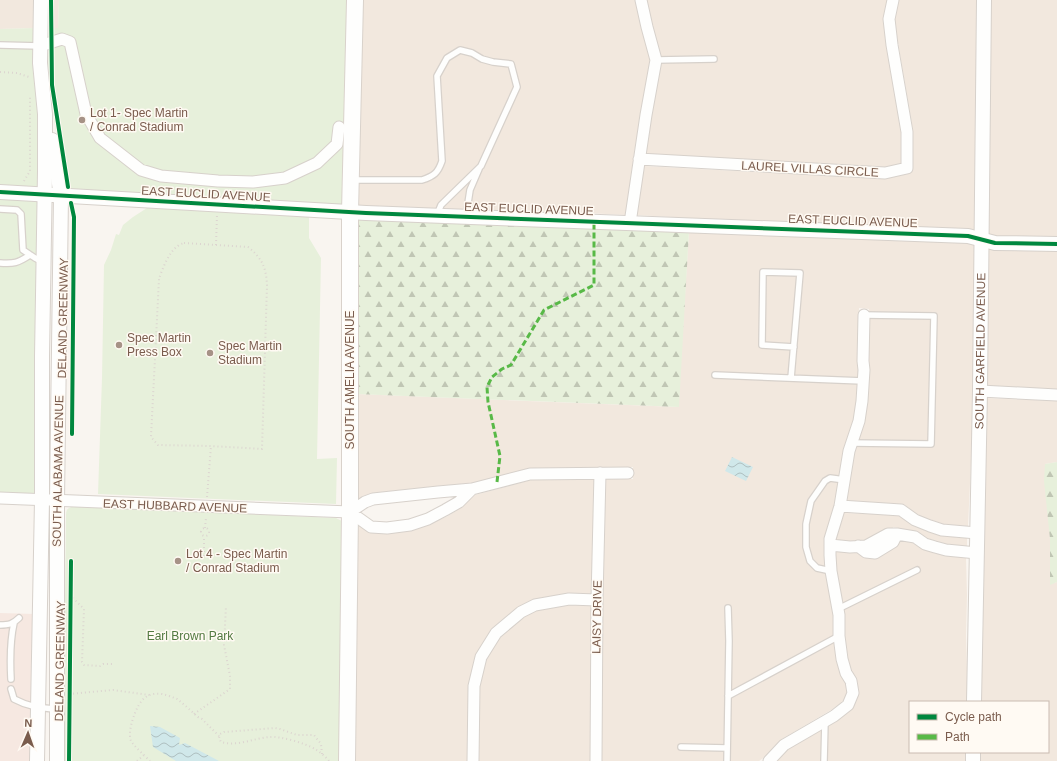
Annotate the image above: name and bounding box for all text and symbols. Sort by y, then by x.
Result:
place label: Lot 1- Spec Martin / Conrad Stadium [90,106,188,134]
marker: Lot 1- Spec Martin / Conrad Stadium [77,115,87,125]
street label: LAUREL VILLAS CIRCLE [741,158,879,180]
street label: EAST EUCLID AVENUE [141,184,271,204]
street label: EAST EUCLID AVENUE [464,200,594,218]
street label: EAST EUCLID AVENUE [788,212,918,230]
street label: DELAND GREENWAY [55,258,71,378]
street label: SOUTH GARFIELD AVENUE [972,273,988,430]
street label: SOUTH AMELIA AVENUE [343,310,357,450]
place label: Spec Martin Press Box [127,331,191,359]
place label: Spec Martin Stadium [218,339,282,367]
marker: Spec Martin Press Box [114,340,124,350]
marker: Spec Martin Stadium [205,348,215,358]
street label: SOUTH ALABAMA AVENUE [50,395,66,547]
street label: EAST HUBBARD AVENUE [103,496,247,516]
place label: Lot 4 - Spec Martin / Conrad Stadium [186,547,287,575]
marker: Lot 4 - Spec Martin / Conrad Stadium [173,556,183,566]
street label: LAISY DRIVE [589,580,605,654]
street label: DELAND GREENWAY [52,601,68,721]
park label: Earl Brown Park [147,629,234,643]
legend [909,701,1049,753]
text: Cycle path [945,710,1002,724]
north arrow [8,713,48,753]
text: N [24,717,33,729]
text: Path [945,730,970,744]

